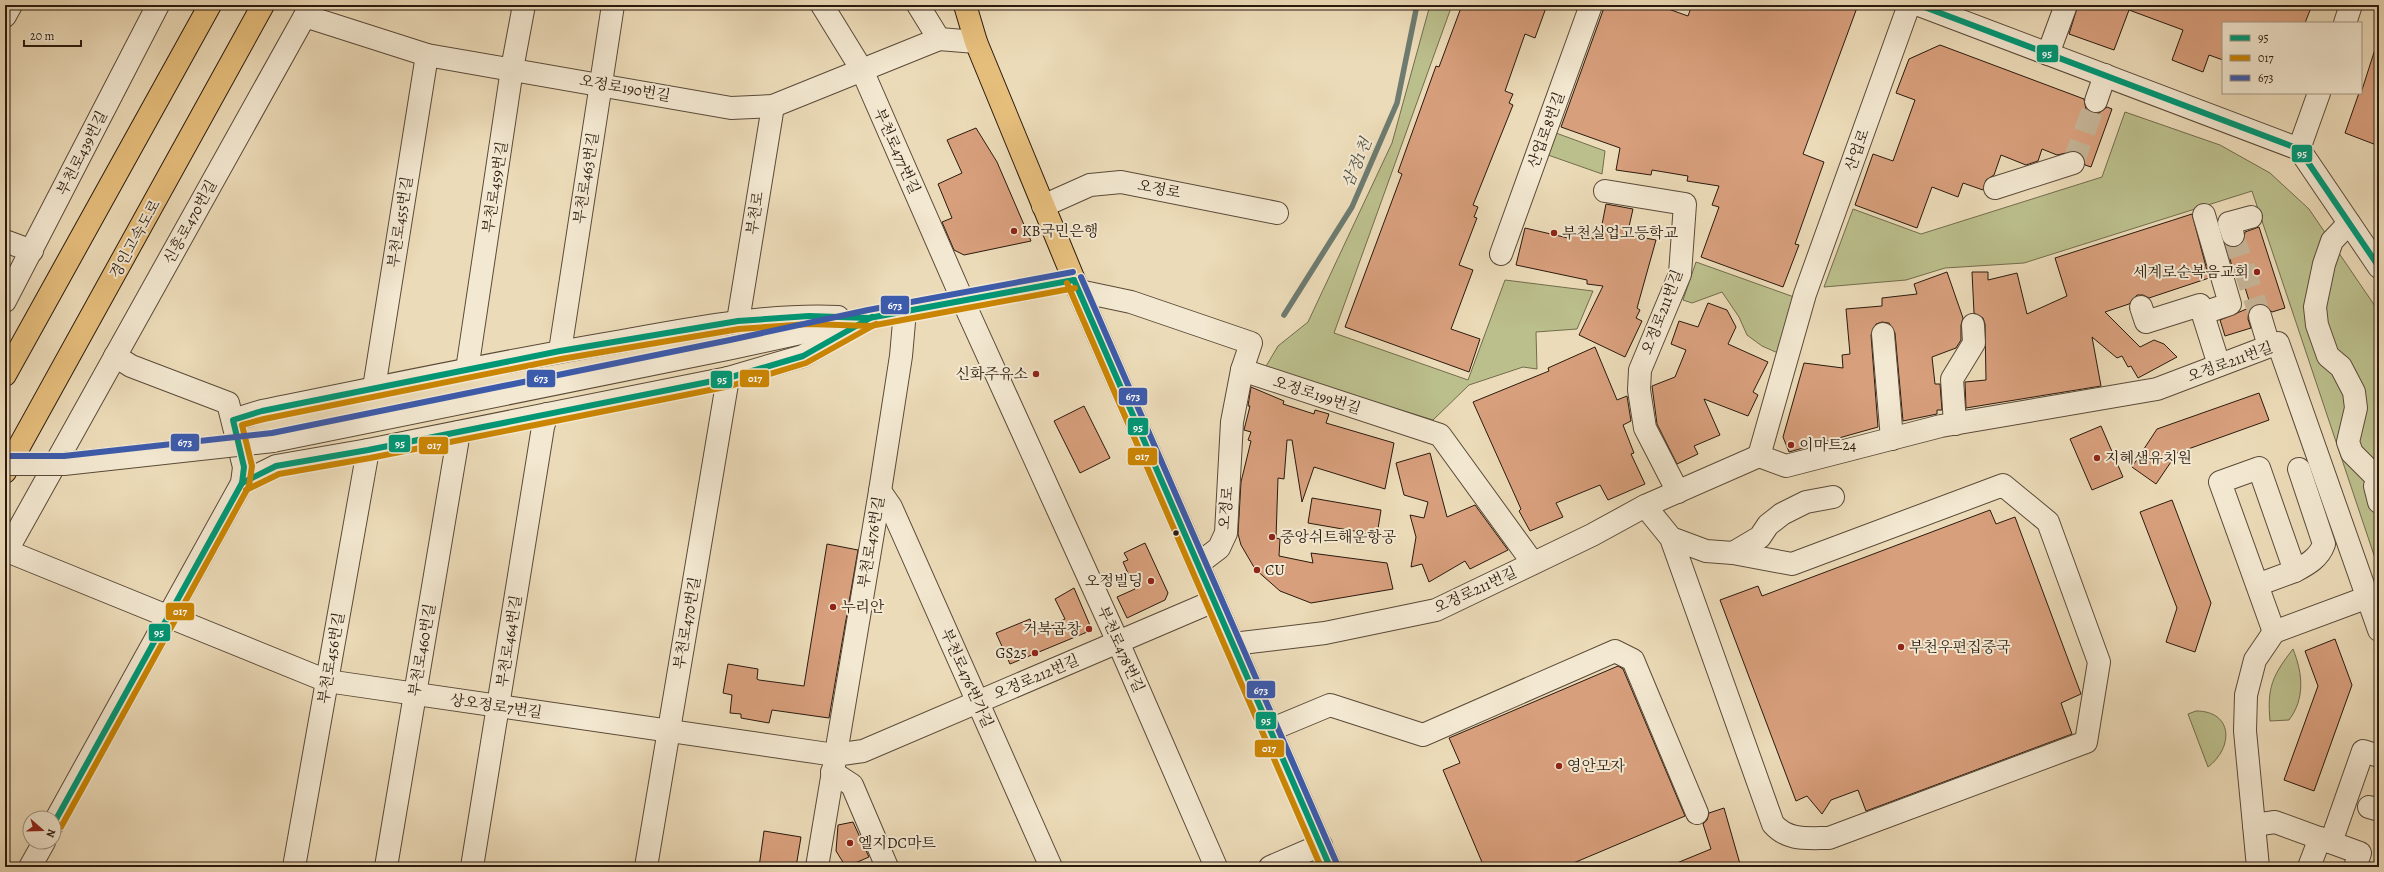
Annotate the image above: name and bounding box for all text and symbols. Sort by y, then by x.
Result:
scale bar [24,22,81,48]
legend [2222,22,2362,94]
text: 20 m [30,28,54,44]
text: 95 [2258,30,2269,46]
line badge: 95 [2036,44,2059,63]
text: 95 [2042,46,2052,61]
text: 017 [2258,50,2275,66]
street label: 오정로190번길 [578,70,672,106]
text: 673 [2258,70,2274,86]
street label: 산업로8번길 [1523,89,1569,171]
street label: 부천로477번길 [869,105,925,197]
street label: 부천로439번길 [52,107,112,199]
street label: 산업로 [1840,126,1874,174]
street label: 부천로463번길 [569,131,603,225]
water label: 삼정1천 [1337,133,1378,191]
street label: 부천로459번길 [478,140,512,234]
line badge: 95 [2291,144,2313,163]
text: 95 [2297,146,2307,161]
street label: 부천로455번길 [383,175,417,269]
street label: 오정로 [1136,175,1183,203]
street label: 신흥로470번길 [159,176,221,268]
street label: 부천로 [742,189,768,236]
street label: 경인고속도로 [105,196,165,282]
place label: KB국민은행 [1022,221,1098,241]
place label: 부천실업고등학교 [1562,223,1678,243]
marker: KB국민은행 [1009,226,1019,236]
marker: 부천실업고등학교 [1549,228,1559,238]
place label: 세계로순복음교회 [2133,262,2249,282]
street label: 오정로211번길 [1637,266,1687,358]
marker: 세계로순복음교회 [2252,267,2262,277]
line badge: 673 [880,295,910,315]
text: 673 [888,298,903,313]
street label: 오정로211번길 [2184,337,2276,387]
place label: 신화주유소 [956,364,1029,384]
line badge: 673 [526,369,556,388]
line badge: 017 [739,369,770,388]
marker: 신화주유소 [1031,369,1041,379]
line badge: 95 [710,370,733,389]
text: 673 [534,371,549,386]
text: 017 [748,371,762,386]
street label: 오정로199번길 [1271,371,1363,419]
text: 95 [717,372,727,387]
line badge: 673 [1118,387,1148,406]
text: 673 [1126,389,1141,404]
line badge: 95 [1127,417,1149,436]
text: 95 [1133,420,1143,435]
line badge: 673 [170,433,200,452]
line badge: 95 [388,434,411,453]
text: 673 [178,435,193,450]
place label: 이마트24 [1799,435,1857,455]
text: 95 [395,436,405,451]
line badge: 017 [418,436,449,455]
text: 017 [427,438,441,453]
marker: 이마트24 [1786,440,1796,450]
line badge: 017 [1127,447,1158,466]
place label: 지혜샘유치원 [2105,448,2192,468]
text: 017 [1135,449,1149,464]
marker: 지혜샘유치원 [2092,453,2102,463]
street label: 오정로 [1214,485,1238,531]
street label: 부천로476번길 [853,495,889,589]
place label: 중앙쉬트해운항공 [1280,527,1396,547]
unlabelled marker [1171,528,1181,538]
marker: 중앙쉬트해운항공 [1267,532,1277,542]
place label: CU [1265,560,1285,580]
street label: 오정로211번길 [1430,562,1520,618]
marker: CU [1252,565,1262,575]
place label: 오정빌딩 [1085,571,1143,591]
street label: 부천로470번길 [669,575,705,671]
marker: 오정빌딩 [1146,576,1156,586]
street label: 부천로464번길 [492,594,526,688]
place label: 누리안 [841,597,885,617]
line badge: 017 [165,602,195,621]
street label: 부천로460번길 [404,602,440,698]
marker: 누리안 [828,602,838,612]
street label: 부천로478번길 [1093,603,1149,695]
text: 017 [173,604,187,619]
street label: 부천로456번길 [313,611,349,705]
place label: 거북곱창 [1023,619,1082,639]
line badge: 95 [148,623,171,642]
marker: 거북곱창 [1084,624,1094,634]
text: 95 [154,625,164,640]
street label: 부천로476번가길 [936,625,998,731]
place label: 부천우편집중국 [1909,637,2011,657]
marker: 부천우편집중국 [1896,642,1906,652]
place label: GS25 [995,643,1027,663]
marker: GS25 [1030,648,1040,658]
street label: 오정로212번길 [990,650,1082,704]
line badge: 673 [1246,680,1276,699]
text: 673 [1254,683,1269,698]
street label: 상오정로7번길 [448,690,544,722]
line badge: 95 [1255,711,1277,730]
text: 95 [1261,713,1271,728]
line badge: 017 [1254,739,1285,758]
text: 017 [1262,741,1276,756]
place label: 영안모자 [1567,756,1625,776]
marker: 영안모자 [1554,761,1564,771]
north arrow [22,810,62,850]
text: N [43,827,59,840]
place label: 엘지DC마트 [858,833,936,853]
marker: 엘지DC마트 [845,838,855,848]

